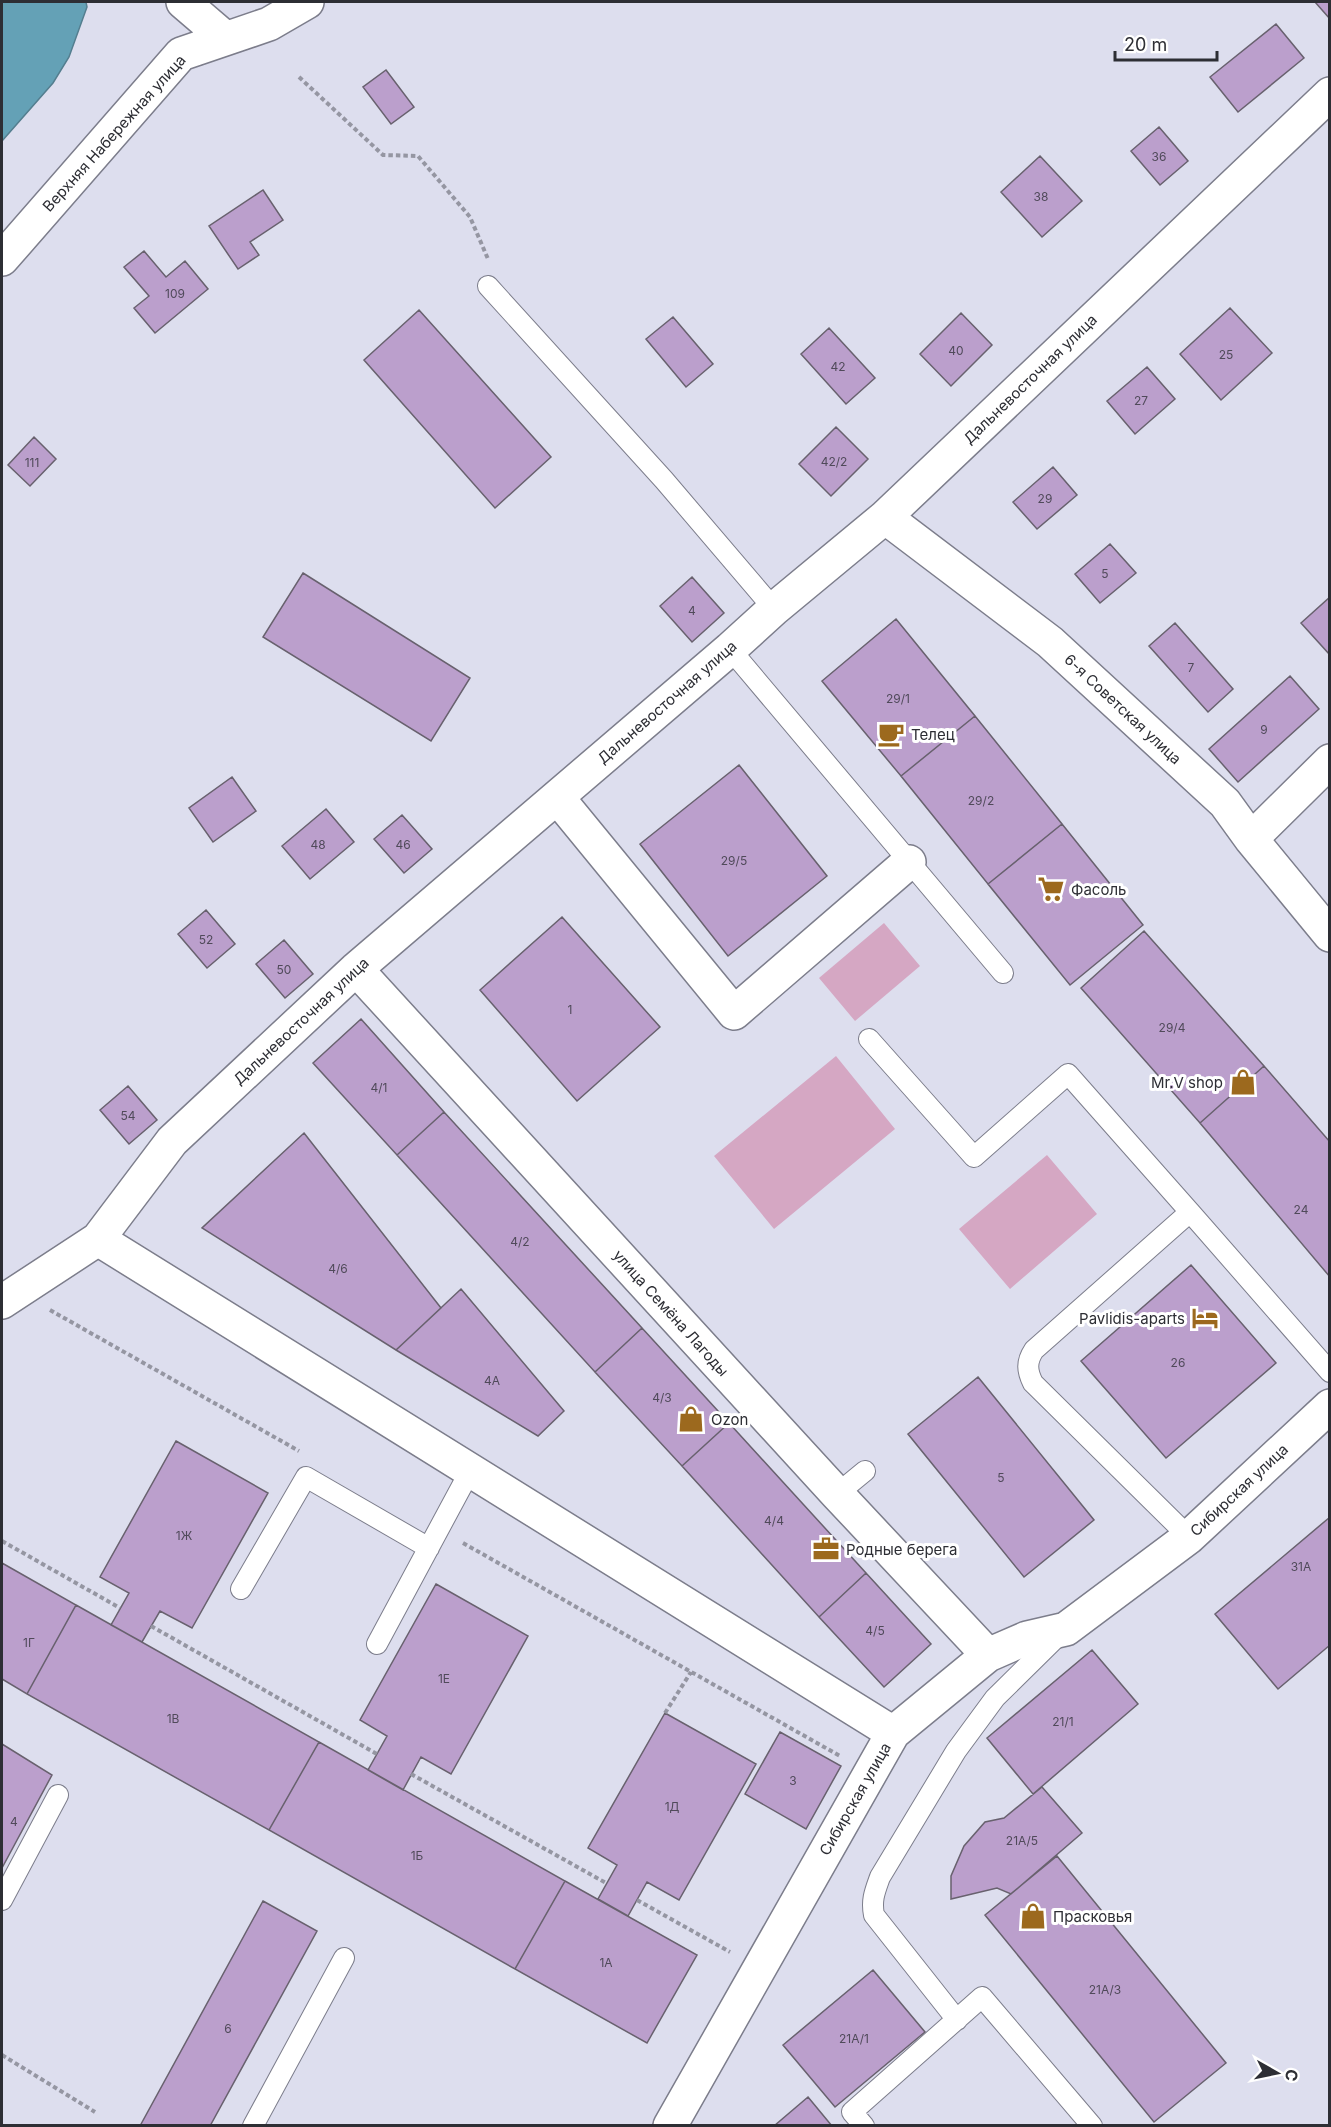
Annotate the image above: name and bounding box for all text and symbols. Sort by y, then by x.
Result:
scale bar [1115,24,1217,62]
text: 20 m [1124,34,1167,55]
street label: Верхняя Набережная улица [38,51,190,215]
house number: 36 [1152,149,1166,164]
house number: 38 [1034,189,1048,204]
house number: 109 [165,286,185,301]
street label: Дальневосточная улица [959,310,1101,448]
house number: 40 [948,343,964,358]
house number: 25 [1219,347,1233,362]
house number: 42 [830,359,846,374]
house number: 27 [1134,393,1148,408]
house number: 42/2 [821,454,847,469]
house number: 111 [25,455,39,470]
house number: 29 [1038,491,1052,506]
house number: 5 [1101,566,1109,581]
house number: 4 [688,603,696,618]
street label: Дальневосточная улица [593,636,741,768]
street label: 6-я Советская улица [1061,650,1185,768]
house number: 7 [1188,660,1195,675]
house number: 29/1 [886,691,910,706]
cafe icon: Телец [876,719,906,749]
house number: 9 [1260,722,1268,737]
place label: Телец [911,725,955,744]
house number: 29/2 [968,793,994,808]
house number: 48 [310,837,326,852]
house number: 46 [395,837,411,852]
house number: 29/5 [721,853,747,868]
supermarket icon: Фасоль [1036,874,1066,904]
place label: Фасоль [1071,880,1126,899]
house number: 52 [199,932,213,947]
street label: Дальневосточная улица [229,953,373,1089]
house number: 50 [277,962,291,977]
house number: 1 [568,1002,572,1017]
house number: 29/4 [1159,1020,1186,1035]
shop icon: Mr.V shop [1228,1067,1258,1097]
place label: Mr.V shop [1151,1073,1223,1092]
house number: 4/1 [371,1080,387,1095]
house number: 54 [120,1108,136,1123]
house number: 24 [1294,1202,1309,1217]
house number: 4/2 [510,1234,530,1249]
street label: улица Семёна Лагоды [609,1246,733,1380]
house number: 4/6 [328,1261,348,1276]
hotel icon: Pavlidis-aparts [1190,1303,1220,1333]
place label: Pavlidis-aparts [1079,1309,1185,1328]
house number: 26 [1171,1355,1185,1370]
house number: 4А [484,1373,500,1388]
house number: 4/3 [652,1390,672,1405]
shop icon: Ozon [676,1404,706,1434]
place label: Ozon [711,1410,748,1429]
street label: Сибирская улица [1186,1440,1292,1540]
house number: 5 [997,1470,1005,1485]
house number: 4/4 [764,1513,784,1528]
house number: 1Ж [176,1528,193,1543]
office icon: Родные берега [811,1534,841,1564]
place label: Родные берега [846,1540,957,1559]
house number: 31А [1291,1559,1311,1574]
house number: 4/5 [865,1623,885,1638]
house number: 1Г [23,1635,35,1650]
house number: 1Е [438,1671,450,1686]
house number: 1В [167,1711,180,1726]
house number: 21/1 [1052,1714,1074,1729]
street label: Сибирская улица [815,1739,895,1859]
house number: 3 [789,1773,797,1788]
house number: 1Д [665,1799,680,1814]
house number: 4 [10,1814,18,1829]
house number: 21А/5 [1006,1833,1038,1848]
house number: 1Б [411,1848,424,1863]
shop icon: Прасковья [1018,1901,1048,1931]
place label: Прасковья [1053,1907,1132,1926]
house number: 1А [599,1955,613,1970]
house number: 21А/3 [1089,1982,1121,1997]
house number: 6 [224,2021,232,2036]
house number: 21А/1 [839,2031,869,2046]
north arrow [1247,2043,1307,2103]
text: С [1281,2068,1303,2083]

